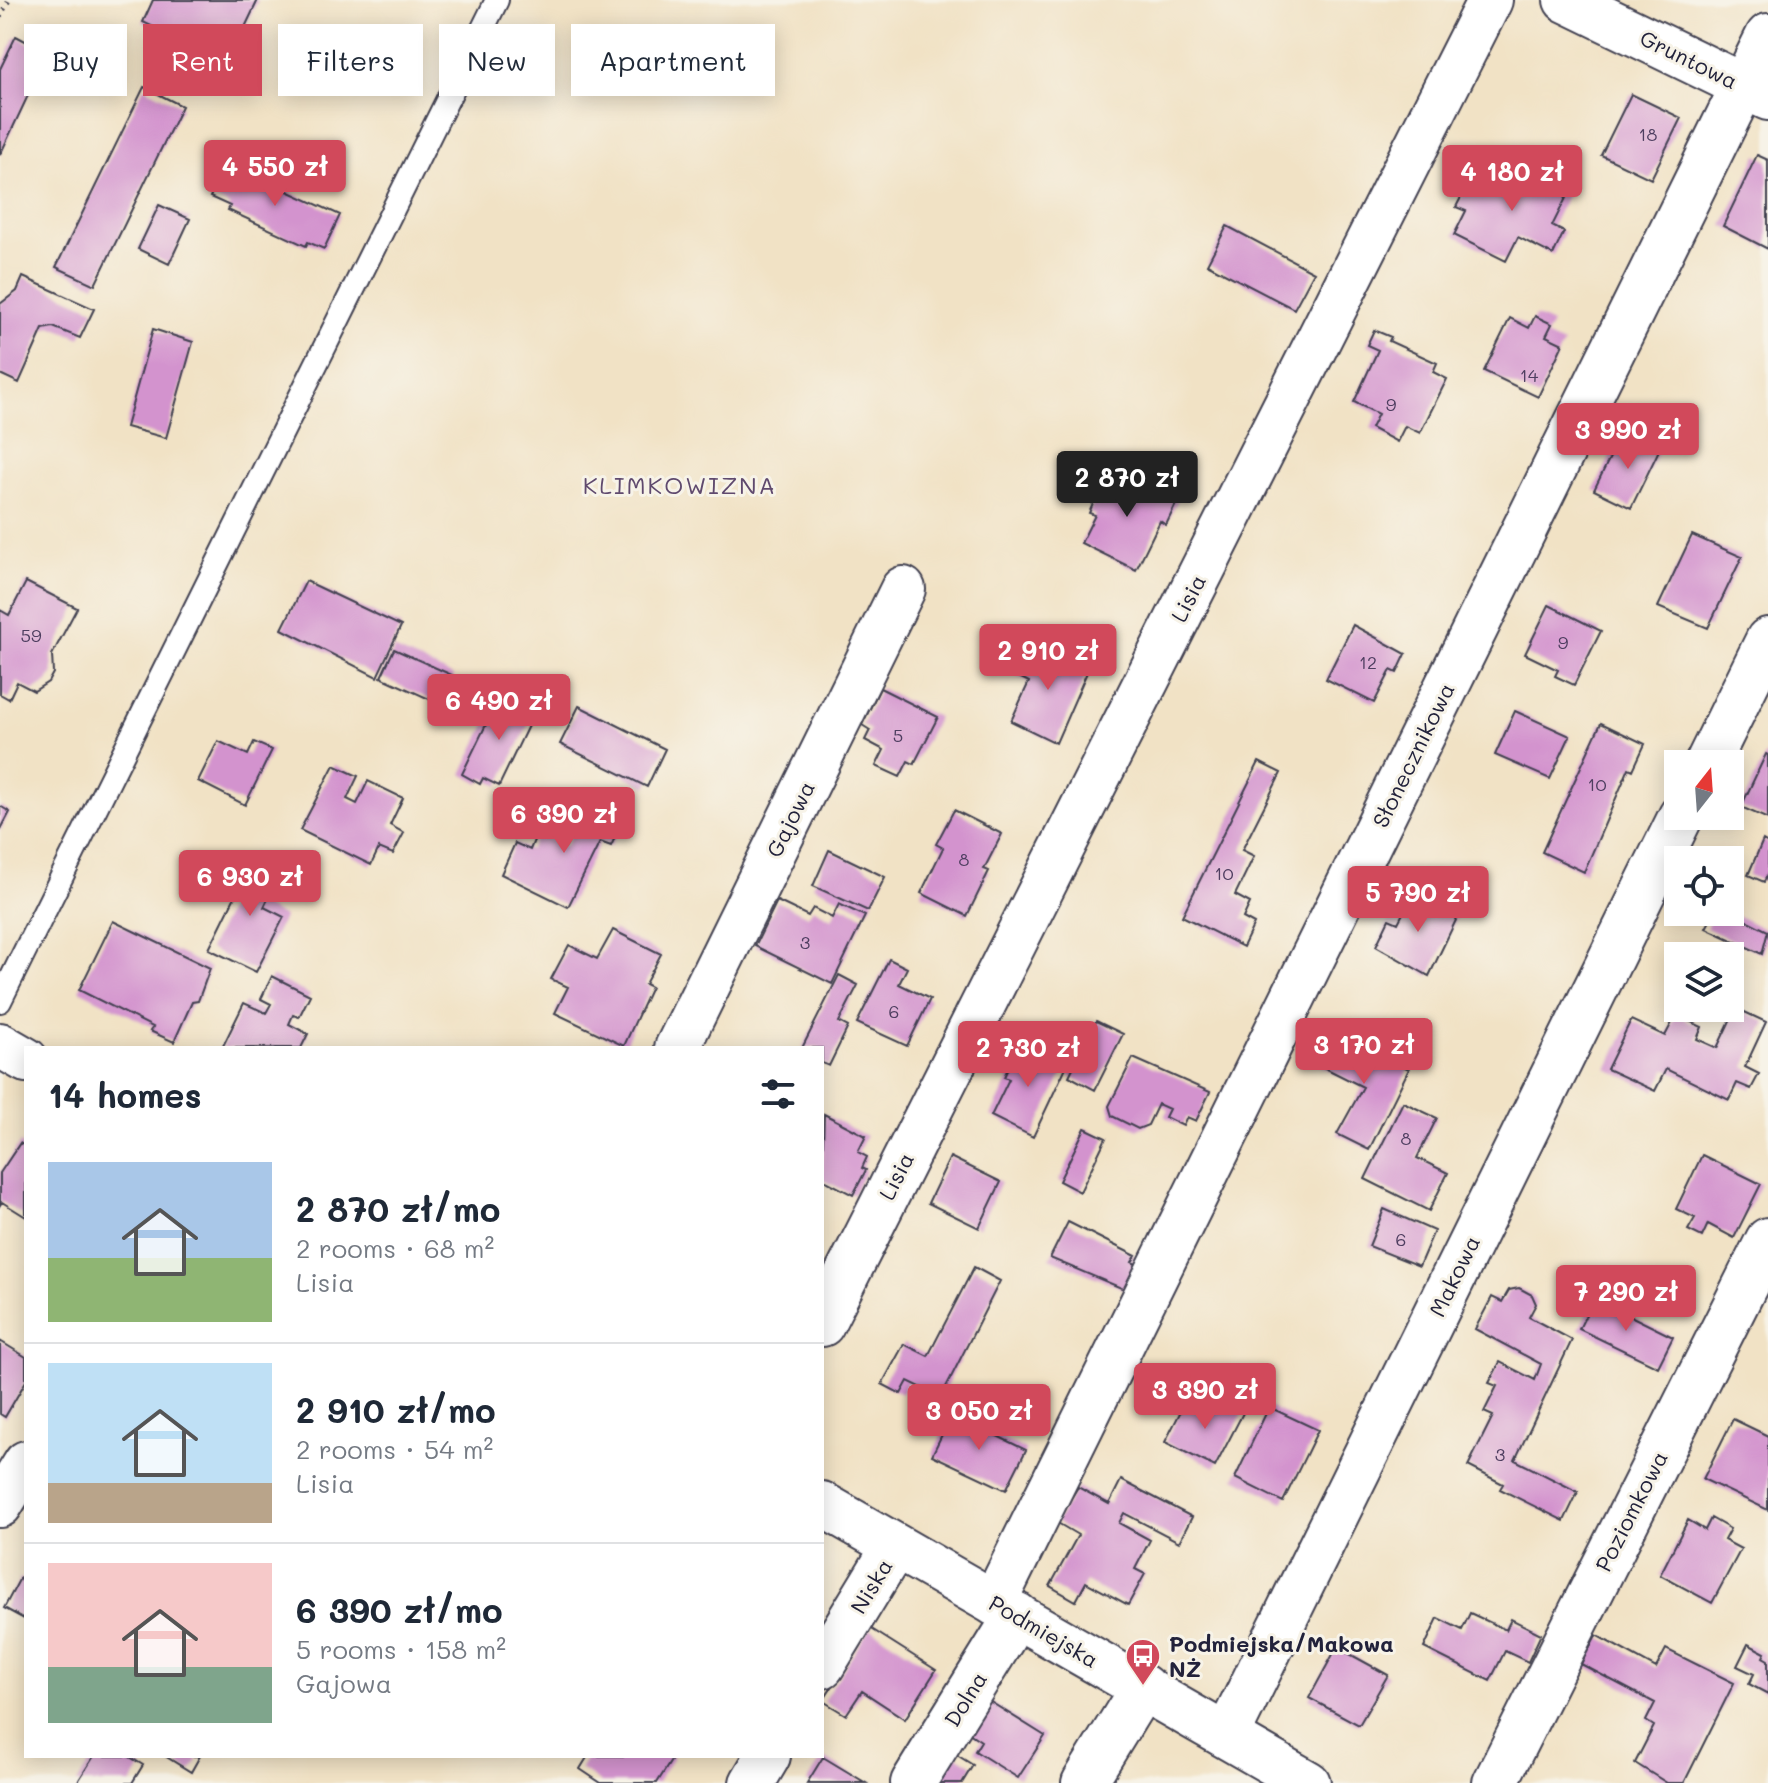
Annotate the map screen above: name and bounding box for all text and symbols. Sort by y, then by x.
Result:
street label: Gruntowa [1635,23,1743,95]
chip: Buy [24,24,127,96]
chip: Rent [143,24,262,96]
chip: Filters [278,24,423,96]
chip: New [439,24,555,96]
chip: Apartment [571,24,775,96]
house number: 18 [1639,122,1658,146]
pin: 4 550 zł [192,140,358,208]
pin: 4 180 zł [1429,145,1595,213]
text: 4 550 zł [222,149,328,183]
text: 4 180 zł [1460,154,1564,188]
house number: 14 [1520,363,1539,387]
house number: 9 [1386,392,1397,416]
pin: 3 990 zł [1545,403,1711,471]
text: 3 990 zł [1575,412,1681,446]
pin: 2 870 zł [1044,451,1210,519]
text: 2 870 zł [1075,460,1179,494]
district label: KLIMKOWIZNA [583,469,777,500]
street label: Lisia [1164,569,1212,627]
house number: 59 [20,623,42,647]
pin: 2 910 zł [965,624,1131,692]
house number: 9 [1558,630,1569,654]
text: 2 910 zł [997,633,1099,667]
house number: 12 [1359,650,1377,674]
pin: 6 490 zł [416,674,582,742]
street label: Słonecznikowa [1365,678,1461,832]
text: 6 490 zł [445,683,553,717]
house number: 5 [893,723,903,747]
north arrow [1664,750,1744,830]
map controls [1664,750,1744,1022]
house number: 10 [1587,772,1607,796]
street label: Gajowa [759,776,821,862]
pin: 6 390 zł [481,787,647,855]
text: 6 390 zł [511,796,617,830]
button: locate [1664,846,1744,926]
house number: 8 [959,847,970,871]
pin: 6 930 zł [167,850,333,918]
text: 6 930 zł [197,859,303,893]
house number: 10 [1214,861,1234,885]
pin: 5 790 zł [1335,866,1501,934]
text: 5 790 zł [1366,875,1470,909]
house number: 3 [800,930,810,954]
button: layers [1664,942,1744,1022]
house number: 6 [889,999,899,1023]
pin: 3 170 zł [1281,1018,1447,1086]
pin: 2 730 zł [945,1021,1111,1089]
text: 3 170 zł [1313,1027,1415,1061]
text: 2 730 zł [976,1030,1080,1064]
text: 14 homes [48,1072,202,1117]
icon: filters [756,1072,800,1116]
house number: 8 [1401,1126,1412,1150]
street label: Lisia [872,1147,920,1205]
text: 2 870 zł/mo [296,1186,500,1231]
icon: home [112,1194,208,1290]
house number: 6 [1396,1227,1406,1251]
text: 2 rooms · 68 m² [296,1231,494,1265]
street label: Makowa [1422,1231,1486,1321]
text: Lisia [296,1265,354,1299]
pin: 7 290 zł [1543,1265,1709,1333]
text: 7 290 zł [1574,1274,1678,1308]
pin: 3 390 zł [1122,1363,1288,1431]
text: 3 390 zł [1152,1372,1258,1406]
pin: 3 050 zł [896,1384,1062,1452]
text: 2 910 zł/mo [296,1387,496,1432]
text: 3 050 zł [926,1393,1032,1427]
icon: home [112,1395,208,1491]
text: 2 rooms · 54 m² [296,1432,493,1466]
house number: 3 [1495,1442,1505,1466]
street label: Poziomkowa [1588,1446,1674,1576]
text: Lisia [296,1466,354,1500]
street label: Niska [843,1553,899,1619]
text: 6 390 zł/mo [296,1587,503,1632]
street label: Podmiejska [984,1588,1104,1674]
icon: home [112,1595,208,1691]
place label: Podmiejska/Makowa NŻ [1169,1629,1394,1683]
text: 5 rooms · 158 m² [296,1632,506,1666]
bus stop icon: Podmiejska/Makowa NŻ [1124,1637,1162,1687]
text: Gajowa [296,1666,392,1700]
street label: Dolna [937,1666,993,1732]

